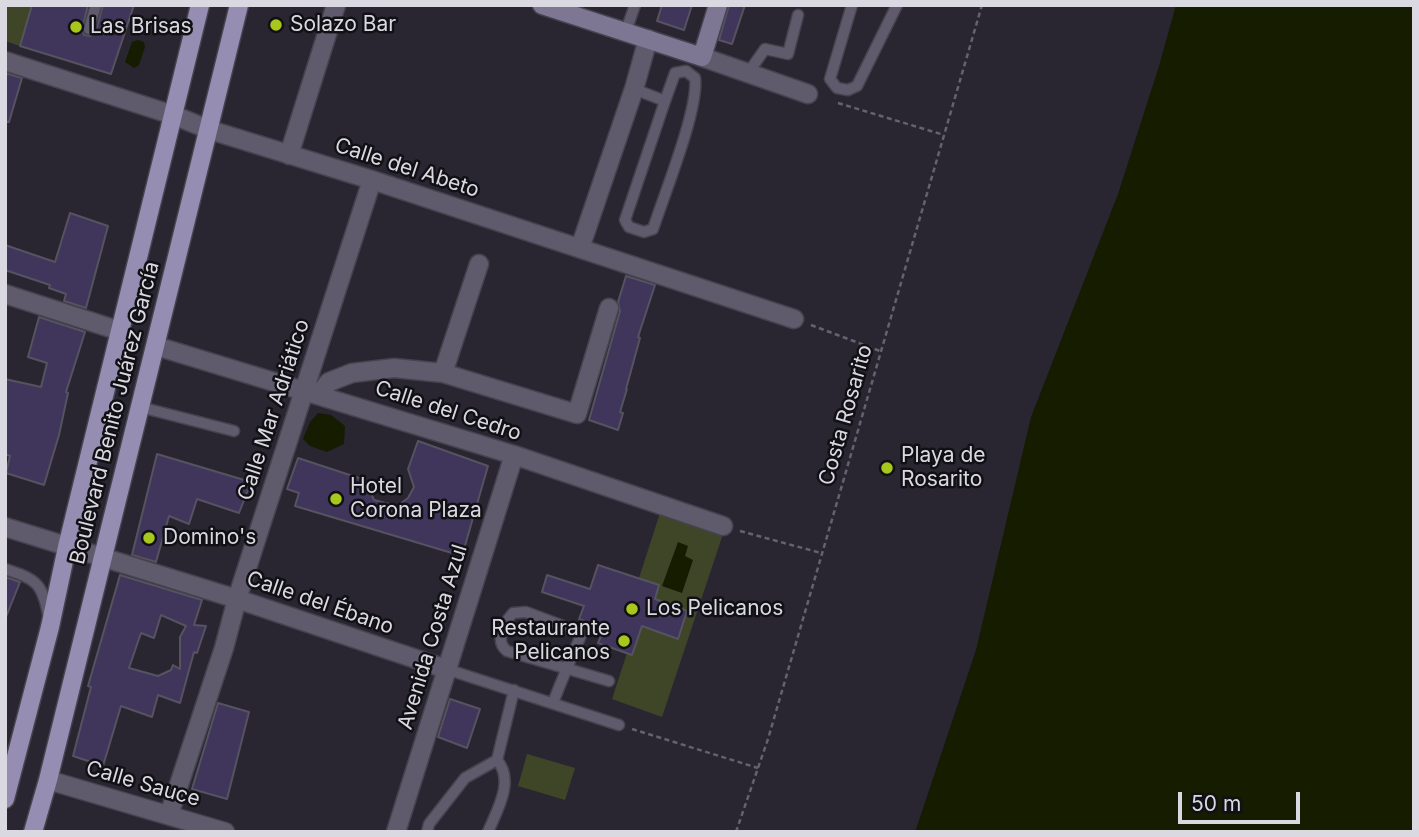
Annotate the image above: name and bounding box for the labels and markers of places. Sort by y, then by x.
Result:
place label: Solazo Bar [290,12,396,38]
place label: Las Brisas [90,14,192,40]
marker: Solazo Bar [268,17,284,33]
marker: Las Brisas [68,19,84,35]
place label: Playa de Rosarito [901,443,985,493]
marker: Playa de Rosarito [879,460,895,476]
place label: Hotel Corona Plaza [350,474,482,524]
marker: Hotel Corona Plaza [328,491,344,507]
place label: Domino's [163,525,256,551]
marker: Domino's [141,530,157,546]
place label: Los Pelicanos [646,596,783,622]
marker: Los Pelicanos [624,601,640,617]
place label: Restaurante Pelicanos [491,616,610,666]
marker: Restaurante Pelicanos [616,633,632,649]

